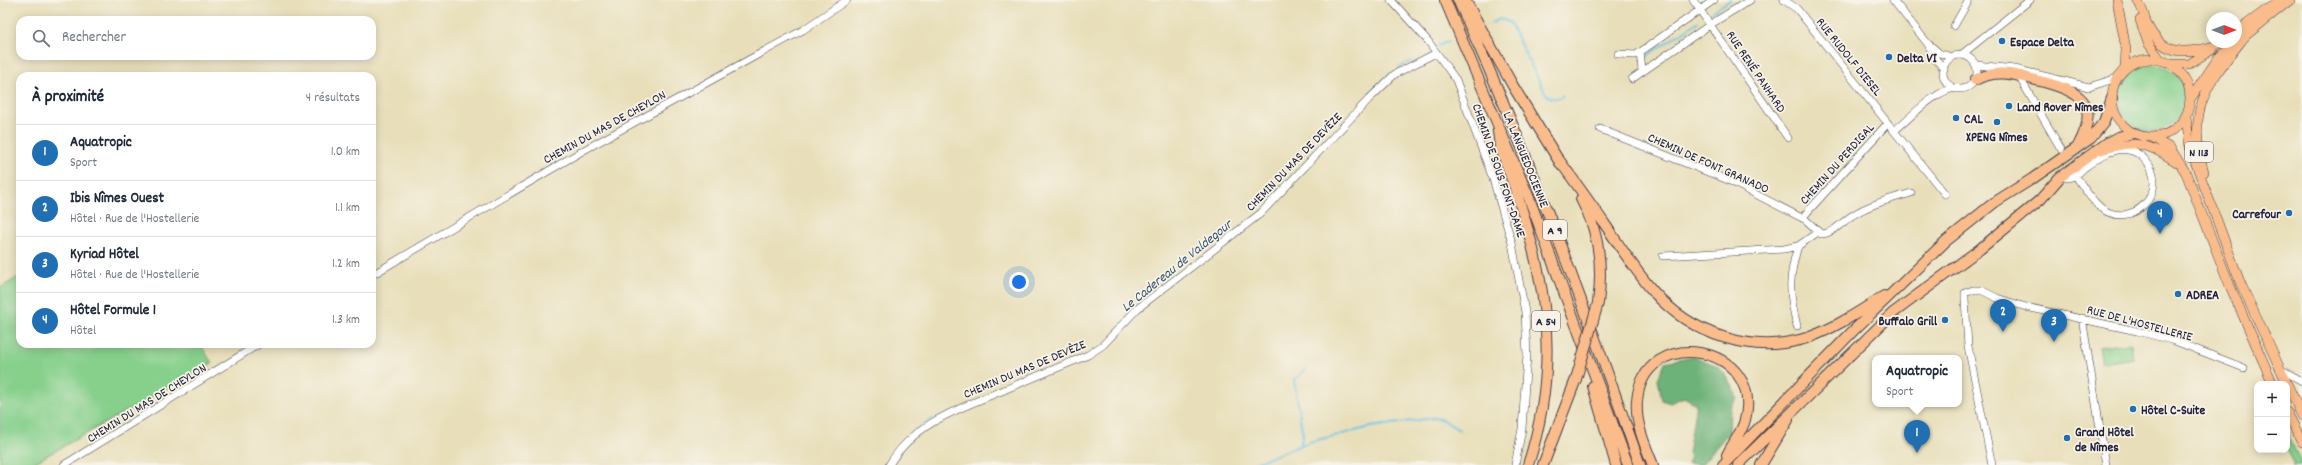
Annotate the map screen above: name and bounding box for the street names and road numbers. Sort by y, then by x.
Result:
street label: RUE RUDOLF DIESEL [1810,14,1886,101]
street label: RUE RENÉ PANHARD [1720,28,1790,117]
street label: CHEMIN DU MAS DE CHEYLON [540,86,670,170]
street label: CHEMIN DE SOUS FONT-DAME [1466,101,1530,240]
street label: CHEMIN DU MAS DE DEVÈZE [1242,109,1347,217]
street label: LA LANGUEDOCIENNE [1497,109,1553,211]
street label: CHEMIN DU PERDIGAL [1796,119,1880,210]
street label: CHEMIN DE FONT GRANADO [1644,129,1772,200]
road number: N 113 [2185,142,2213,162]
road number: A 9 [1543,220,1567,240]
street label: RUE DE L'HOSTELLERIE [2084,301,2194,348]
road number: A 54 [1532,311,1560,331]
street label: CHEMIN DU MAS DE DEVÈZE [961,336,1089,405]
street label: CHEMIN DU MAS DE CHEYLON [84,360,211,449]

